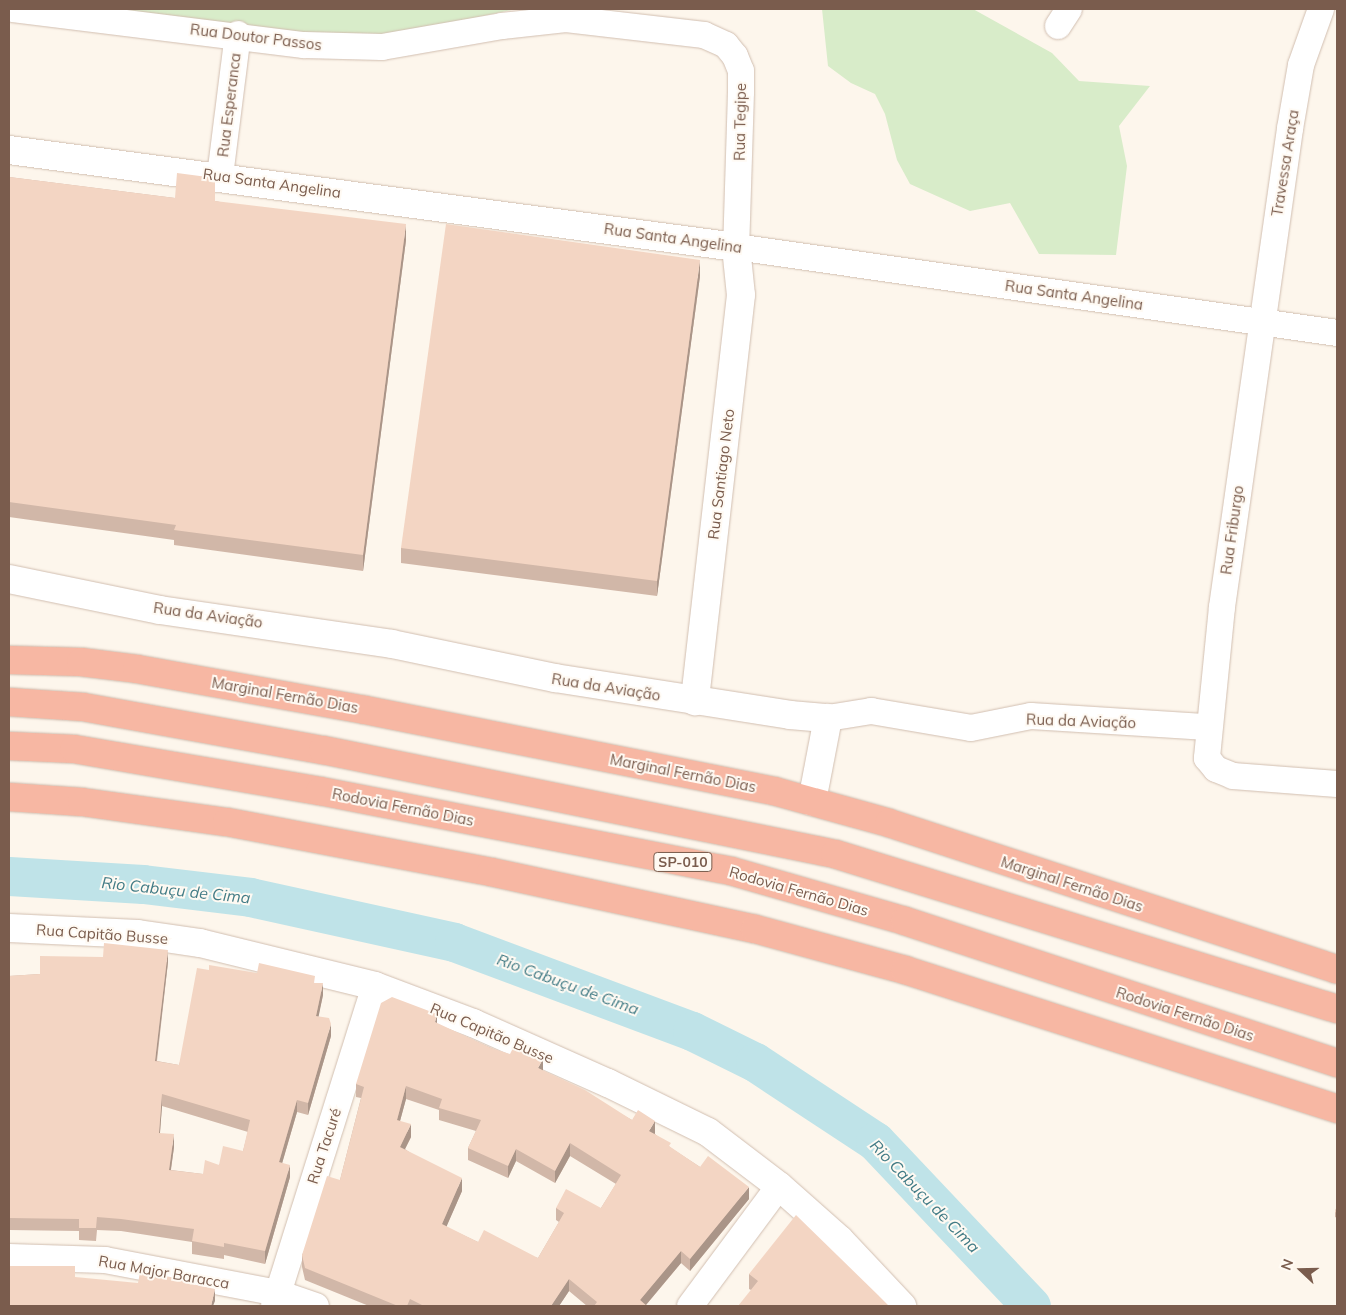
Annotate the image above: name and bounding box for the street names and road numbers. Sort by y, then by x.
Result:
street label: Rua Doutor Passos [189,20,323,54]
street label: Rua Esperanca [214,52,244,158]
street label: Rua Tegipe [730,83,750,161]
street label: Travessa Araça [1268,108,1302,218]
street label: Rua Santa Angelina [202,164,342,202]
street label: Rua Santa Angelina [603,219,743,257]
street label: Rua Santa Angelina [1004,276,1144,314]
street label: Rua Santiago Neto [704,408,738,540]
street label: Rua Friburgo [1217,484,1247,576]
street label: Rua da Aviação [152,598,264,632]
street label: Rua da Aviação [550,670,662,704]
street label: Marginal Fernão Dias [210,673,360,717]
street label: Rua da Aviação [1026,710,1136,732]
street label: Marginal Fernão Dias [608,750,758,796]
street label: Rodovia Fernão Dias [331,784,475,830]
road number: SP-010 [653,850,713,874]
street label: Marginal Fernão Dias [999,853,1145,915]
street label: Rodovia Fernão Dias [727,863,871,919]
street label: Rua Capitão Busse [35,920,169,948]
street label: Rodovia Fernão Dias [1114,983,1256,1045]
street label: Rua Capitão Busse [428,999,556,1067]
street label: Rua Tacuré [303,1106,345,1186]
street label: Rua Major Baracca [97,1252,231,1292]

